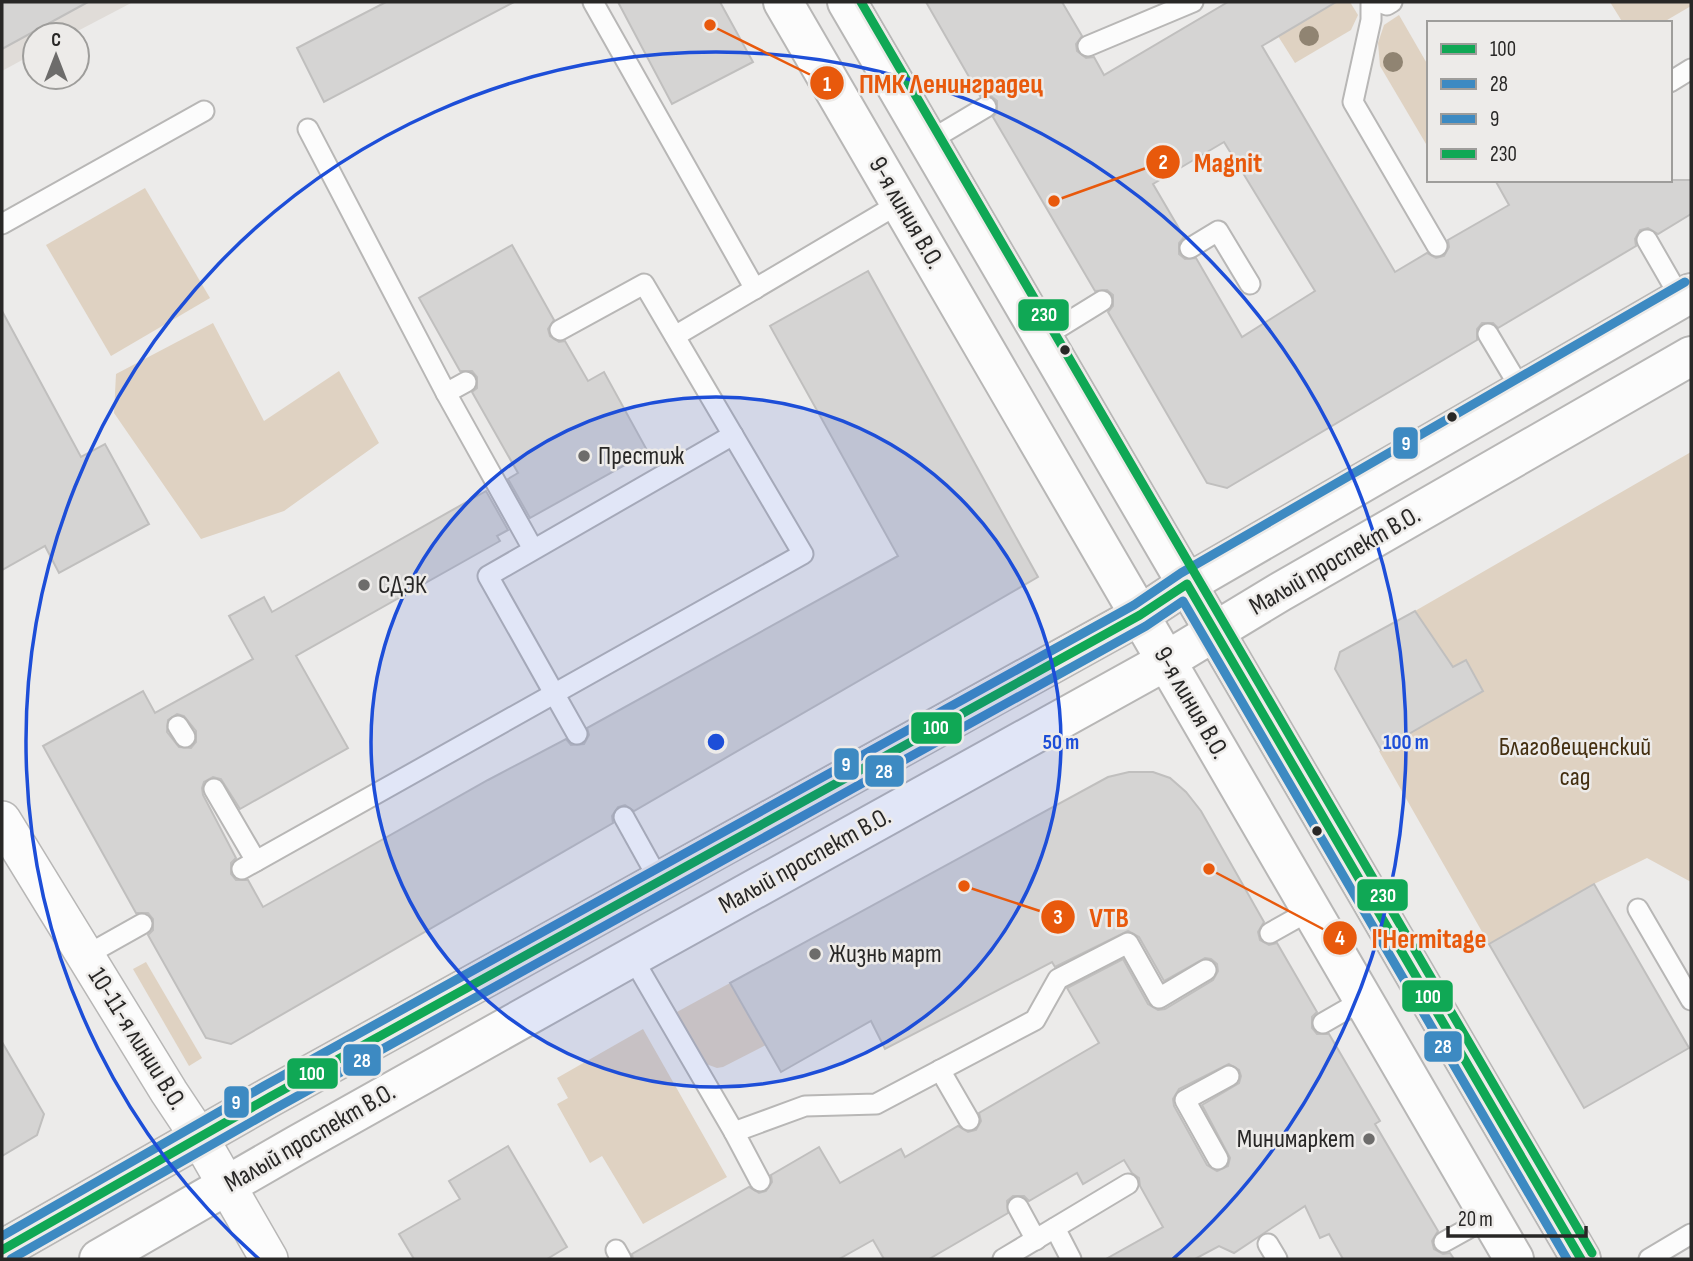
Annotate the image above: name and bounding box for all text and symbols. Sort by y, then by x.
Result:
north arrow [21,21,91,91]
legend [1427,21,1672,182]
text: С [51,29,61,52]
text: 100 [1490,37,1516,62]
callout: ПМК Ленинградец [810,59,1057,108]
text: ПМК Ленинградец [859,68,1043,101]
text: 1 [823,72,831,97]
text: 28 [1490,72,1508,97]
text: 9 [1490,107,1499,132]
callout: Magnit [1145,137,1276,186]
text: 230 [1490,142,1517,167]
text: Magnit [1194,147,1262,180]
text: 2 [1158,150,1168,175]
street label: 9-я линия В.О. [862,152,950,274]
line badge: 230 [1017,298,1070,332]
text: 230 [1031,304,1057,327]
unlabelled marker [1058,343,1072,357]
unlabelled marker [1445,410,1459,424]
line badge: 9 [1392,426,1419,460]
text: 9 [1401,433,1411,456]
place label: Престиж [598,441,684,472]
marker: Престиж [576,448,592,464]
street label: Малый проспект В.О. [1244,500,1426,622]
place label: СДЭК [378,570,427,601]
marker: СДЭК [356,577,372,593]
street label: 9-я линия В.О. [1147,642,1235,764]
line badge: 100 [910,711,963,745]
text: 100 [923,717,949,740]
centre of rings [704,730,728,754]
text: 50 m [1043,730,1079,755]
text: 100 m [1383,730,1429,755]
park label: Благовещенский сад [1499,732,1651,793]
line badge: 9 [833,747,860,781]
text: 9 [841,754,851,777]
line badge: 28 [864,754,905,788]
text: 28 [875,761,893,784]
street label: Малый проспект В.О. [713,801,897,921]
unlabelled marker [1310,824,1324,838]
line badge: 230 [1356,878,1409,912]
text: 230 [1370,885,1396,908]
callout: VTB [1041,893,1143,942]
text: VTB [1089,902,1129,935]
text: 3 [1053,905,1063,930]
callout: l'Hermitage [1322,914,1500,963]
text: l'Hermitage [1372,923,1486,956]
text: 4 [1335,926,1345,951]
place label: Жизнь март [829,939,942,970]
marker: Жизнь март [807,946,823,962]
street label: 10-11-я линии В.О. [81,962,193,1116]
line badge: 100 [1401,979,1454,1013]
text: 100 [1415,986,1441,1009]
line badge: 28 [1423,1030,1463,1063]
text: 28 [1434,1036,1452,1059]
line badge: 28 [342,1043,382,1077]
text: 28 [353,1050,371,1073]
line badge: 100 [286,1057,339,1090]
text: 100 [299,1063,325,1086]
street label: Малый проспект В.О. [219,1077,401,1199]
line badge: 9 [223,1085,250,1119]
text: 9 [231,1092,241,1115]
place label: Минимаркет [1237,1124,1355,1155]
marker: Минимаркет [1361,1131,1377,1147]
scale bar [1448,1194,1586,1238]
text: 20 m [1458,1207,1493,1232]

